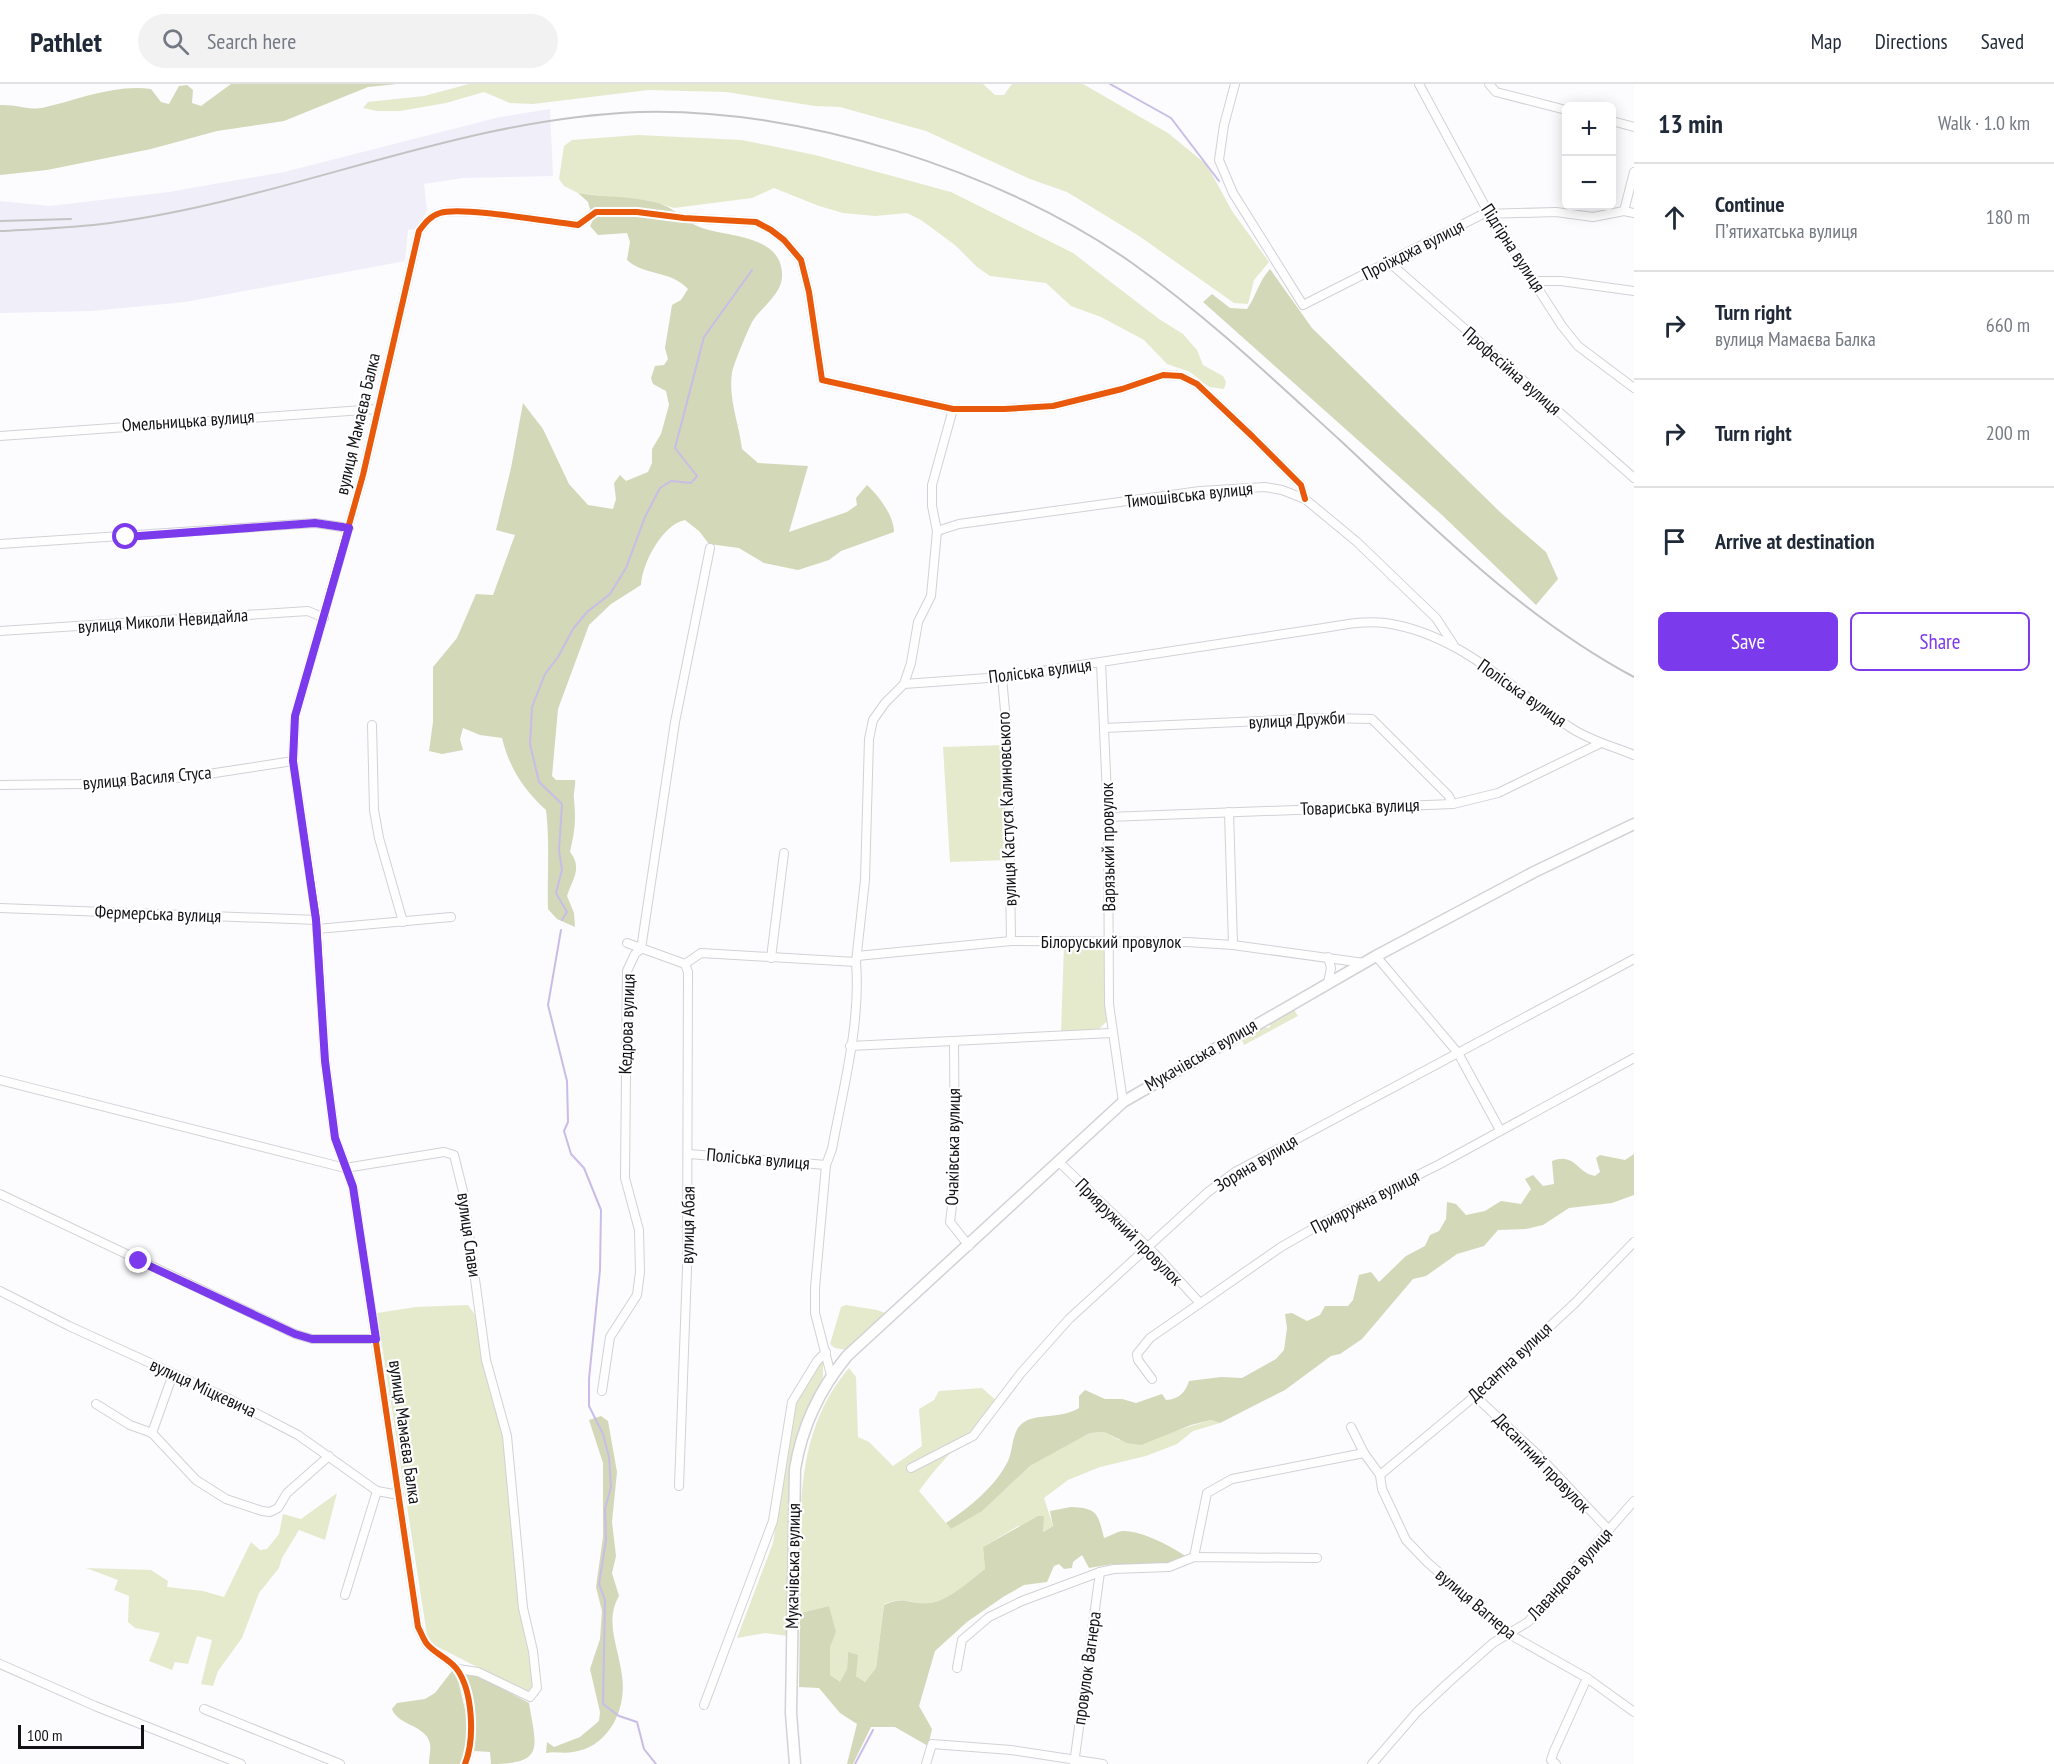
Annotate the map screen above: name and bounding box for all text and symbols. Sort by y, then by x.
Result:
search box [138,14,558,68]
text: Pathlet [30,23,102,60]
icon: search [159,25,192,58]
text: Search here [207,27,296,55]
text: Map [1811,28,1842,55]
text: Directions [1875,28,1948,55]
text: Saved [1981,28,2024,55]
map controls [1562,102,1616,210]
button: + [1562,102,1616,156]
text: 13 min [1658,107,1723,140]
text: Walk · 1.0 km [1938,110,2030,136]
button: − [1562,156,1616,210]
text: Continue [1715,190,1785,218]
street label: Підгірна вулиця [1476,199,1551,296]
icon: ahead [1658,201,1691,234]
text: 180 m [1986,204,2030,230]
street label: Проїжджа вулиця [1358,214,1468,285]
text: Пʼятихатська вулиця [1715,218,1858,244]
text: Turn right [1715,298,1792,326]
icon: right [1658,309,1691,342]
text: 660 m [1986,312,2030,338]
street label: Професійна вулиця [1458,322,1566,420]
text: вулиця Мамаєва Балка [1715,326,1876,352]
street label: вулиця Мамаєва Балка [330,351,385,497]
street label: Омельницька вулиця [121,404,255,437]
icon: right [1658,417,1691,450]
text: Turn right [1715,419,1792,447]
text: 200 m [1986,420,2030,446]
street label: Тимошівська вулиця [1124,476,1254,513]
route start [112,523,138,549]
icon: arrive [1658,525,1691,558]
text: Arrive at destination [1715,527,1875,555]
street label: вулиця Миколи Невидайла [77,603,249,638]
button: Save [1658,612,1838,671]
button: Share [1850,612,2030,671]
street label: Поліська вулиця [987,653,1093,688]
street label: Поліська вулиця [1473,653,1571,732]
street label: вулиця Дружби [1248,705,1346,734]
street label: вулиця Кастуся Калиновського [992,711,1021,907]
street label: вулиця Василя Стуса [82,760,212,795]
street label: Варязький провулок [1095,782,1120,912]
street label: Товариська вулиця [1300,793,1420,820]
street label: Фермерська вулиця [94,900,222,927]
street label: Білоруський провулок [1041,930,1181,953]
street label: Кедрова вулиця [613,973,640,1075]
street label: Мукачівська вулиця [1141,1013,1261,1096]
street label: Очаківська вулиця [940,1088,965,1206]
street label: Зоряна вулиця [1210,1129,1302,1196]
street label: Поліська вулиця [705,1143,811,1174]
street label: Прияружна вулиця [1307,1164,1423,1239]
street label: Прияружний провулок [1071,1173,1188,1290]
street label: вулиця Абая [675,1186,700,1264]
street label: вулиця Слави [452,1191,487,1279]
route end [125,1247,151,1273]
street label: Десантна вулиця [1463,1317,1557,1406]
street label: вулиця Міцкевича [146,1353,260,1422]
street label: вулиця Мамаєва Балка [384,1359,427,1505]
street label: Десантний провулок [1489,1408,1596,1518]
street label: Мукачівська вулиця [780,1503,805,1629]
street label: Лавандова вулиця [1521,1523,1617,1625]
street label: вулиця Вагнера [1431,1563,1522,1644]
street label: провулок Вагнера [1067,1610,1106,1726]
scale bar [18,1722,144,1750]
text: 100 m [27,1725,62,1745]

